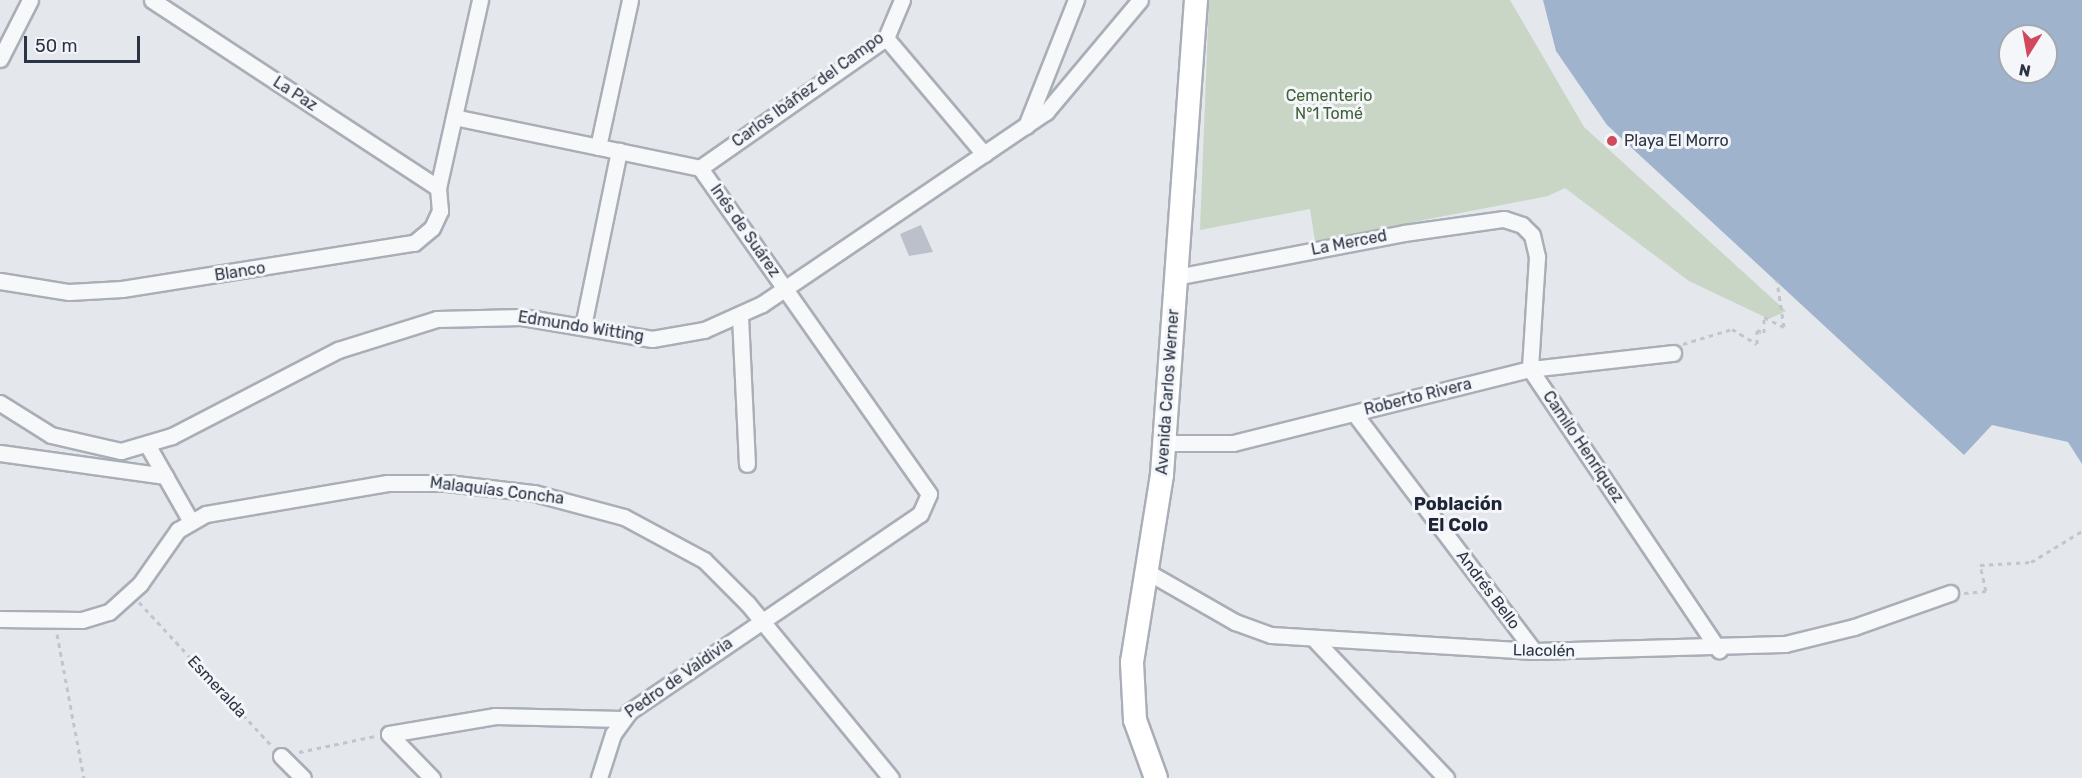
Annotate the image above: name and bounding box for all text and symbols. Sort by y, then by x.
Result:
scale bar [27,24,142,62]
north arrow [1998,24,2058,84]
street label: Carlos Ibáñez del Campo [728,28,888,152]
text: 50 m [35,35,78,57]
text: N [2017,60,2032,81]
street label: La Paz [269,73,321,115]
park label: Cementerio N°1 Tomé [1286,86,1372,124]
place label: Playa El Morro [1624,131,1729,151]
marker: Playa El Morro [1605,134,1619,148]
street label: Inés de Suárez [706,181,784,281]
street label: La Merced [1310,226,1388,260]
street label: Blanco [213,259,267,285]
street label: Edmundo Witting [516,308,646,346]
street label: Avenida Carlos Werner [1153,308,1183,476]
street label: Roberto Rivera [1362,374,1474,420]
street label: Camilo Henríquez [1538,387,1628,507]
street label: Malaquías Concha [429,473,565,509]
district label: Población El Colo [1414,494,1502,536]
street label: Andrés Bello [1452,547,1524,633]
street label: Pedro de Valdivia [621,634,737,722]
street label: Llacolén [1513,641,1575,661]
street label: Esmeralda [183,652,251,722]

